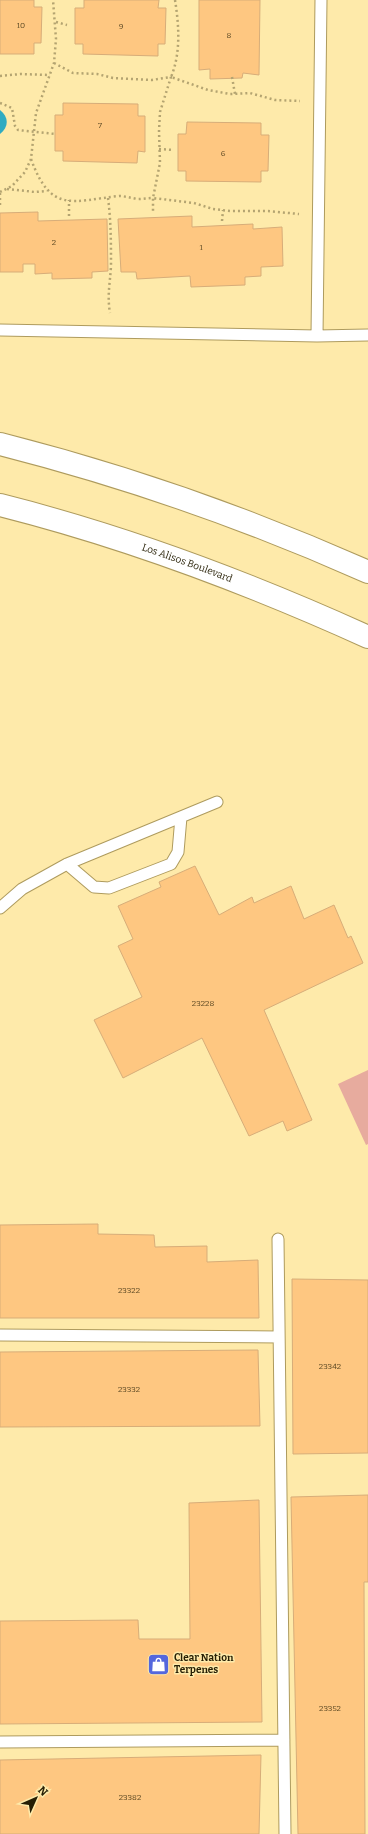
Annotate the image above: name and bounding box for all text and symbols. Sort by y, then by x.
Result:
house number: 10 [17,21,25,30]
house number: 9 [119,22,124,31]
house number: 8 [227,31,232,40]
house number: 7 [98,121,102,130]
house number: 6 [221,149,226,158]
house number: 2 [52,238,56,247]
house number: 1 [199,243,203,252]
street label: Los Alisos Boulevard [140,541,234,585]
house number: 23228 [192,999,214,1008]
house number: 23322 [118,1286,140,1295]
house number: 23342 [319,1362,341,1371]
house number: 23332 [118,1385,140,1394]
shop icon: Clear Nation Terpenes [145,1651,171,1677]
place label: Clear Nation Terpenes [174,1652,234,1676]
house number: 23352 [319,1704,341,1713]
north arrow [16,1778,56,1818]
text: N [35,1784,51,1799]
house number: 23382 [119,1793,141,1802]

